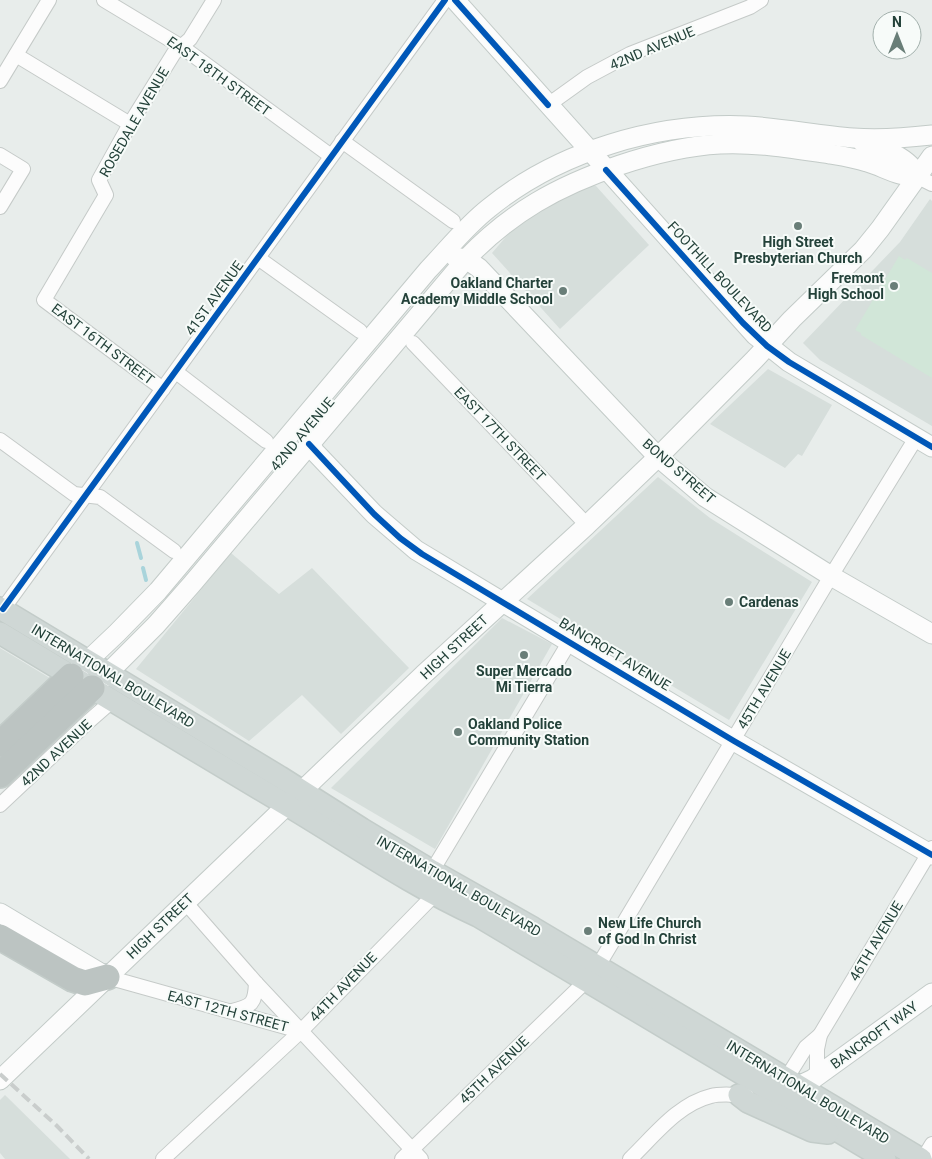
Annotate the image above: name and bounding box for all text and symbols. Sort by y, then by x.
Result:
north arrow [872,10,922,60]
text: N [892,14,902,30]
street label: 42ND AVENUE [607,23,697,73]
street label: EAST 18TH STREET [164,33,274,119]
street label: ROSEDALE AVENUE [96,64,172,180]
street label: FOOTHILL BOULEVARD [664,218,776,336]
marker: High Street Presbyterian Church [792,220,804,232]
place label: High Street Presbyterian Church [734,234,862,266]
street label: 41ST AVENUE [182,258,246,338]
place label: Fremont High School [808,270,884,302]
place label: Oakland Charter Academy Middle School [401,275,553,307]
marker: Fremont High School [888,280,900,292]
marker: Oakland Charter Academy Middle School [557,285,569,297]
street label: EAST 16TH STREET [49,300,158,388]
street label: EAST 17TH STREET [451,384,549,485]
street label: 42ND AVENUE [267,394,337,474]
street label: BOND STREET [640,435,719,507]
place label: Cardenas [739,594,799,610]
marker: Cardenas [723,596,735,608]
street label: HIGH STREET [417,611,492,682]
street label: BANCROFT AVENUE [556,614,674,694]
street label: INTERNATIONAL BOULEVARD [29,621,197,731]
street label: 45TH AVENUE [734,646,794,732]
marker: Super Mercado Mi Tierra [518,649,530,661]
place label: Super Mercado Mi Tierra [476,663,572,695]
street label: 42ND AVENUE [17,716,95,790]
place label: Oakland Police Community Station [468,716,589,748]
marker: Oakland Police Community Station [452,726,464,738]
street label: INTERNATIONAL BOULEVARD [374,832,544,940]
street label: HIGH STREET [123,890,197,962]
street label: 46TH AVENUE [846,898,906,984]
place label: New Life Church of God In Christ [598,915,701,947]
marker: New Life Church of God In Christ [582,925,594,937]
street label: 44TH AVENUE [306,949,380,1025]
street label: EAST 12TH STREET [166,987,291,1035]
street label: BANCROFT WAY [827,998,921,1072]
street label: 45TH AVENUE [456,1033,532,1107]
street label: INTERNATIONAL BOULEVARD [724,1037,892,1147]

